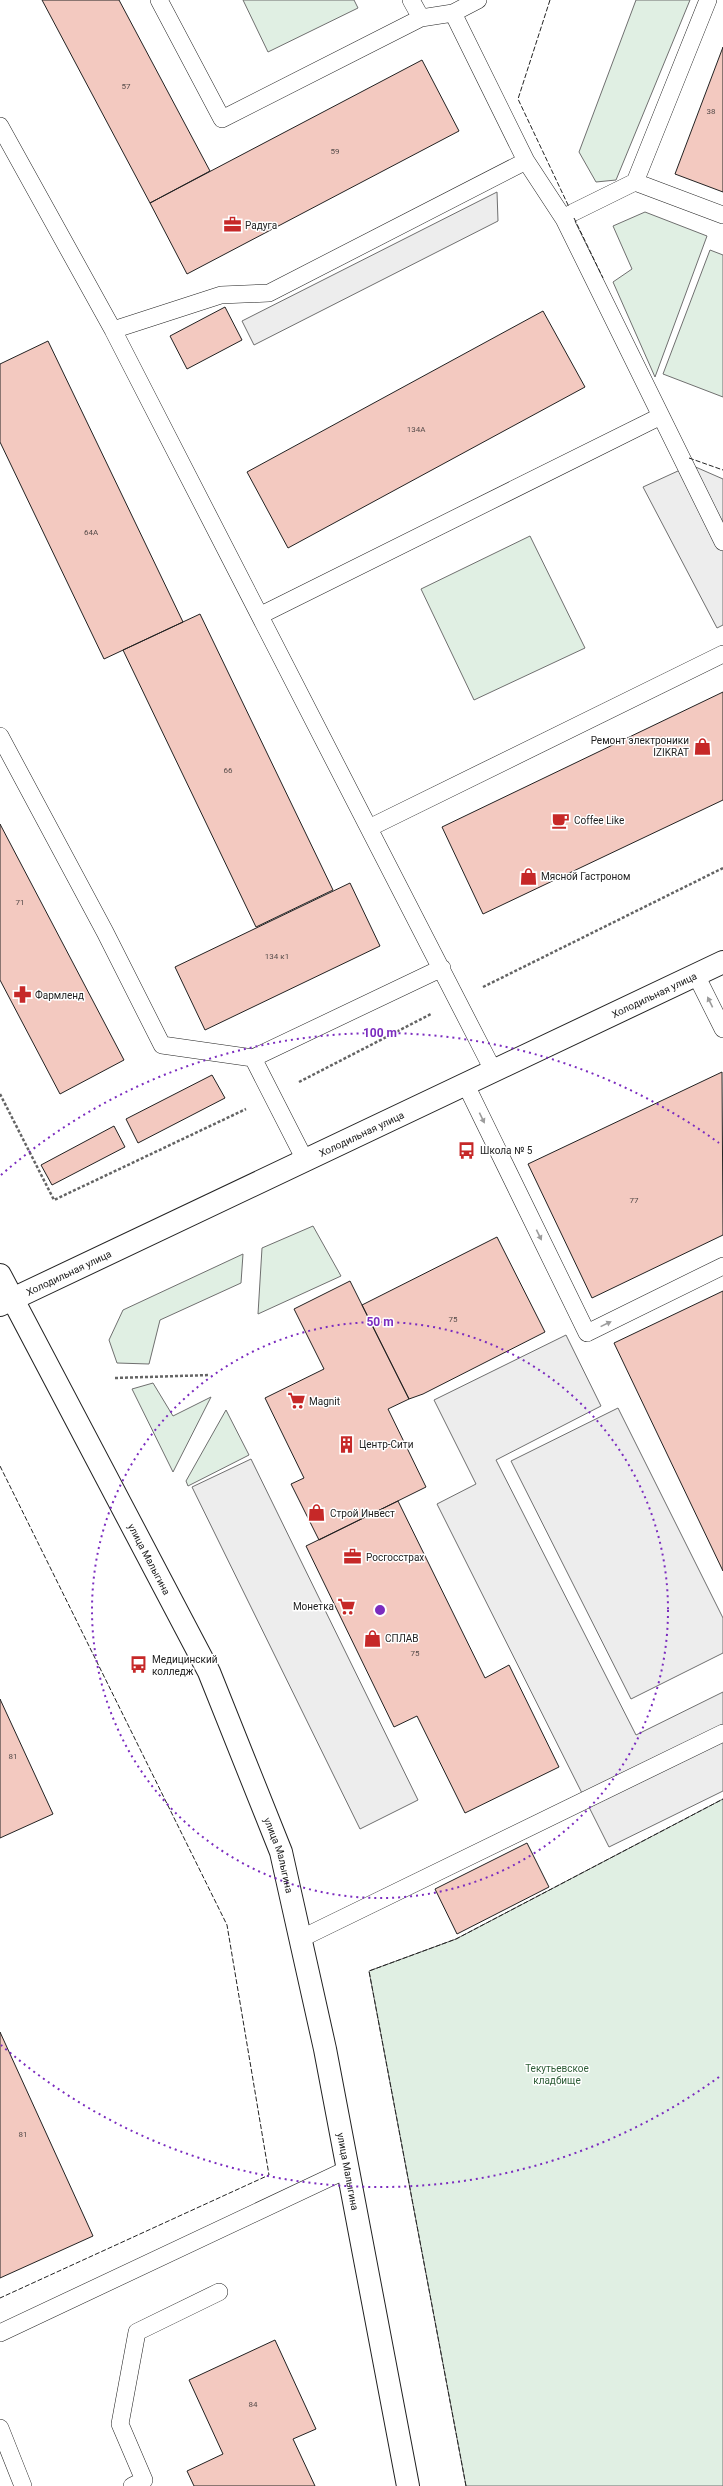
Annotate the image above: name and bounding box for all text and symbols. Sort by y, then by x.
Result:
house number: 57 [122,82,131,91]
house number: 38 [707,107,716,116]
house number: 59 [331,147,340,156]
office icon: Радуга [222,215,242,235]
place label: Радуга [245,220,277,231]
house number: 134А [407,425,426,434]
house number: 64А [84,528,99,537]
place label: Ремонт электроники IZIKRAT [591,735,689,758]
shop icon: Ремонт электроники IZIKRAT [692,736,712,756]
house number: 66 [224,766,233,775]
cafe icon: Coffee Like [551,810,571,830]
place label: Coffee Like [574,815,624,826]
shop icon: Мясной Гастроном [518,866,538,886]
place label: Мясной Гастроном [541,871,630,882]
house number: 71 [16,898,25,907]
house number: 134 к1 [265,952,289,961]
street label: Холодильная улица [610,970,698,1020]
pharmacy icon: Фармленд [12,985,32,1005]
place label: Фармленд [35,989,84,1001]
one-way arrow [707,996,713,1008]
text: 100 m [363,1026,397,1040]
street label: Холодильная улица [317,1109,406,1158]
one-way arrow [479,1112,485,1124]
bus stop icon: Школа № 5 [457,1140,477,1160]
place label: Школа № 5 [480,1145,533,1156]
house number: 77 [630,1196,639,1205]
one-way arrow [536,1229,542,1240]
street label: Холодильная улица [24,1248,113,1297]
text: 50 m [366,1315,394,1329]
house number: 75 [449,1315,458,1324]
one-way arrow [600,1320,612,1327]
supermarket icon: Magnit [286,1391,306,1411]
place label: Magnit [309,1396,340,1407]
building icon: Центр-Сити [336,1434,356,1454]
place label: Центр-Сити [359,1439,414,1450]
shop icon: Строй Инвест [307,1503,327,1523]
place label: Строй Инвест [330,1508,395,1519]
street label: улица Малыгина [126,1522,173,1597]
office icon: Росгосстрах [343,1547,363,1567]
place label: Росгосстрах [366,1552,424,1563]
supermarket icon: Монетка [337,1596,357,1616]
place label: Монетка [293,1601,334,1612]
centre of rings [373,1603,387,1617]
shop icon: СПЛАВ [362,1628,382,1648]
place label: СПЛАВ [385,1633,419,1644]
house number: 75 [411,1649,420,1658]
place label: Медицинский колледж [152,1654,218,1677]
bus stop icon: Медицинский колледж [129,1655,149,1675]
house number: 81 [9,1752,18,1761]
street label: улица Малыгина [262,1816,296,1894]
park label: Текутьевское кладбище [525,2063,589,2086]
house number: 81 [19,2130,28,2139]
street label: улица Малыгина [335,2132,361,2211]
house number: 84 [249,2400,258,2409]

